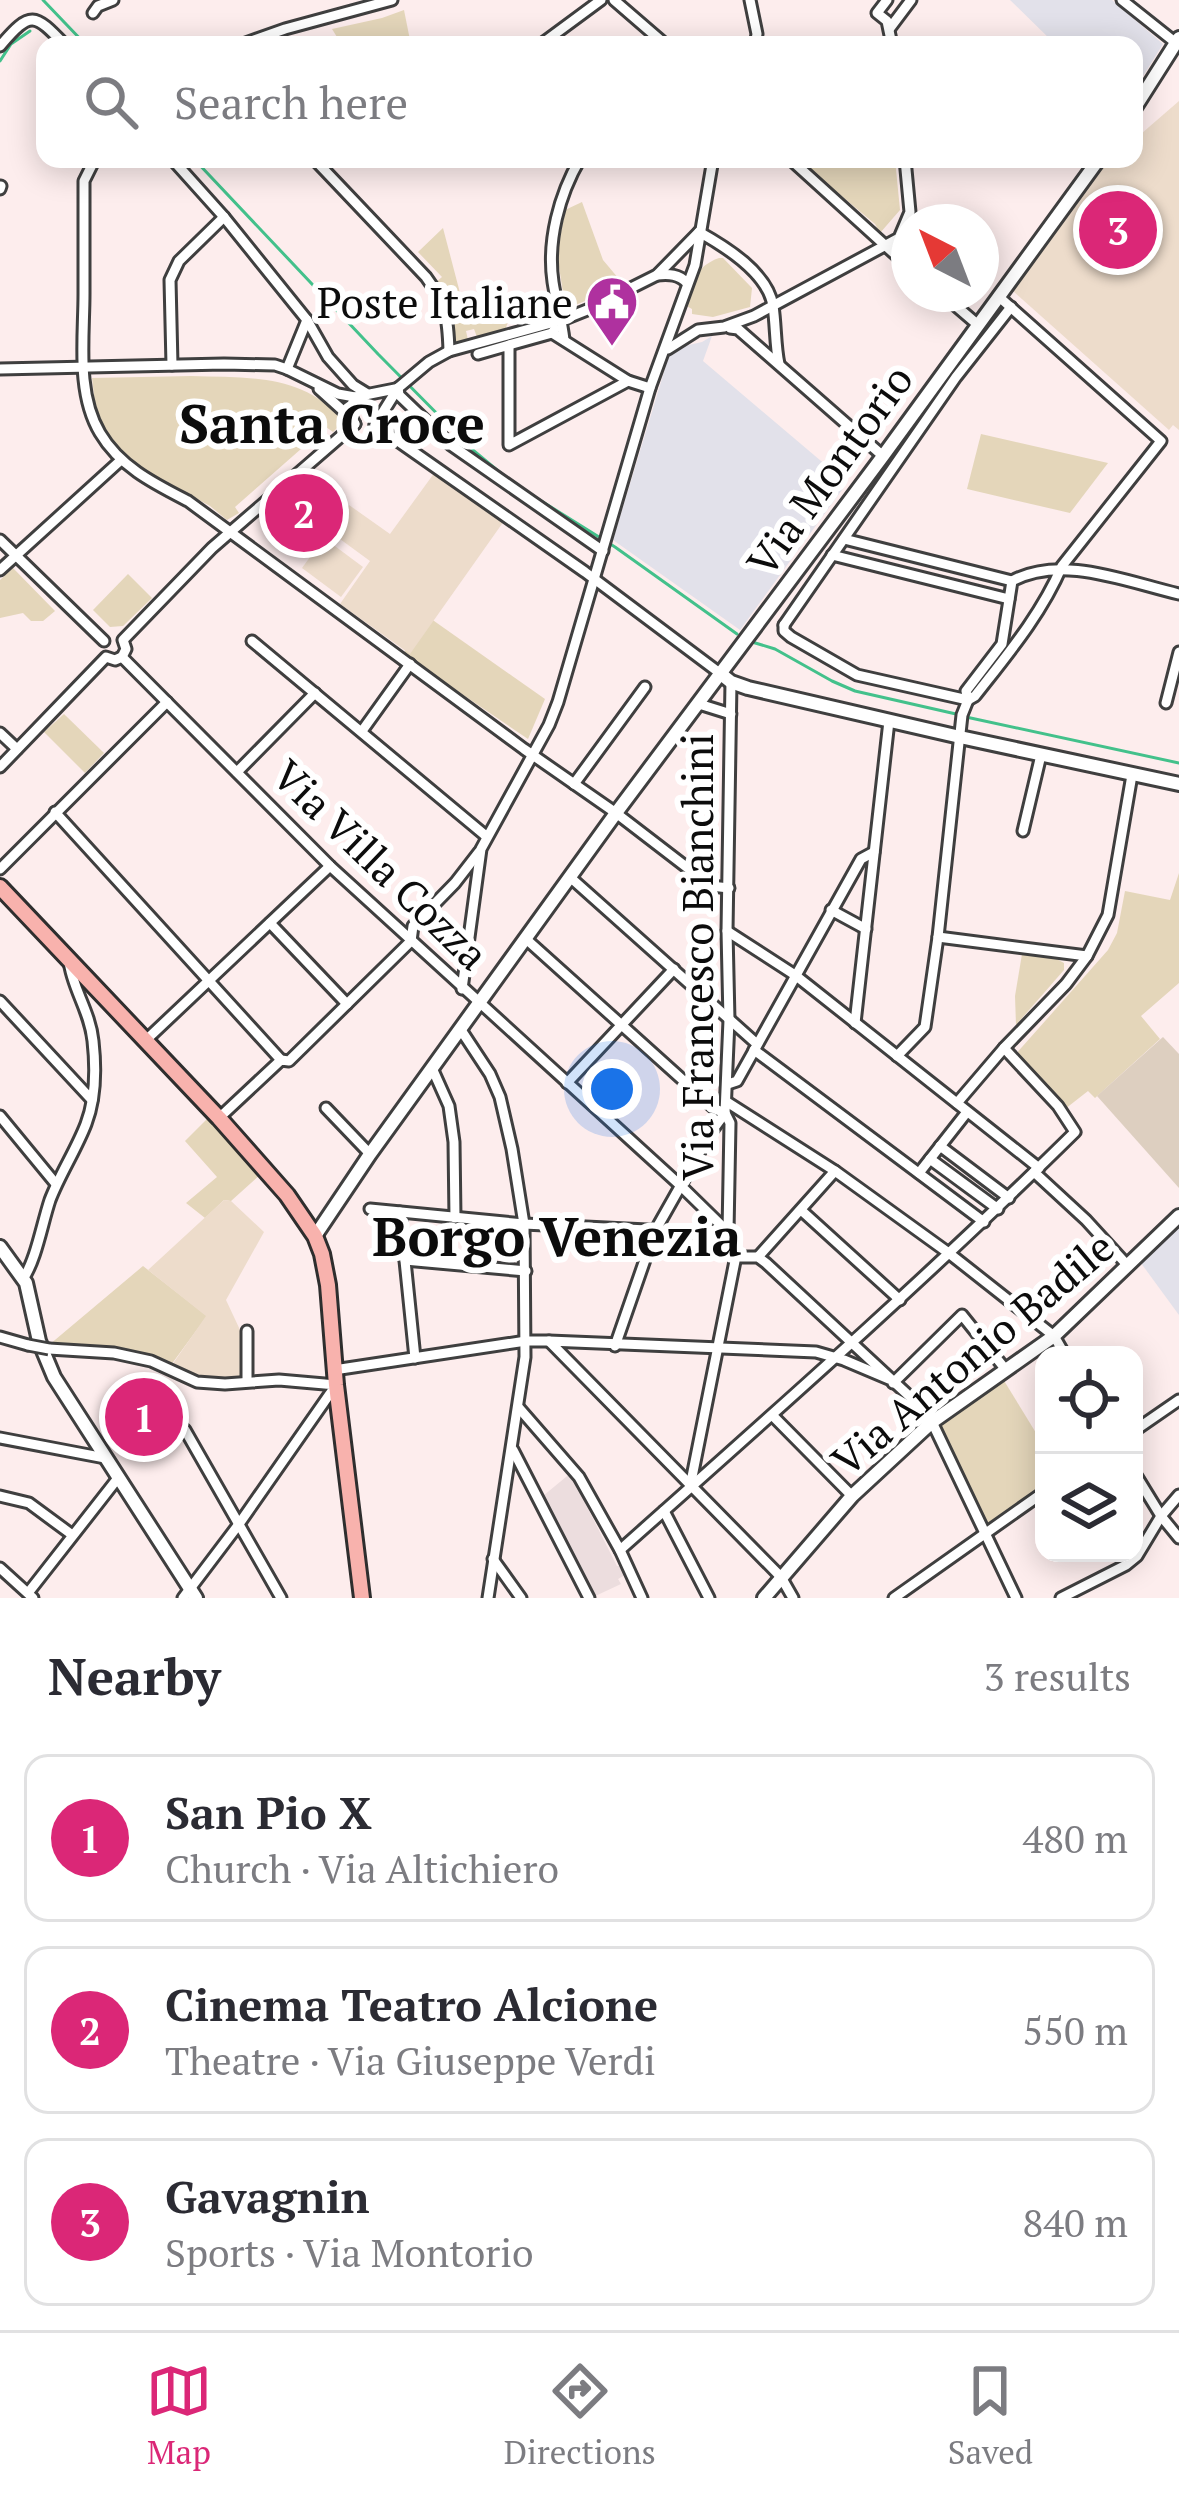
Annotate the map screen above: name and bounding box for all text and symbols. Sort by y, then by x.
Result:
search box [36,36,1143,168]
icon: search [78,69,144,135]
text: Search here [174,72,408,132]
pin: 3 [1079,185,1157,275]
north arrow [891,204,999,312]
place label: Poste Italiane [317,274,573,330]
public building icon: Poste Italiane [584,274,640,348]
street label: Via Montorio [733,353,925,587]
district label: Santa Croce [179,387,485,458]
pin: 2 [265,468,343,558]
street label: Via Francesco Bianchini [669,733,725,1181]
street label: Via Villa Cozza [261,747,501,981]
your location [582,1059,642,1119]
district label: Borgo Venezia [372,1200,742,1271]
street label: Via Antonio Badile [819,1218,1125,1488]
map controls [1035,1346,1143,1562]
button: locate [1035,1346,1143,1454]
pin: 1 [105,1372,183,1462]
button: layers [1035,1454,1143,1562]
text: Nearby [48,1642,221,1710]
text: 3 results [984,1650,1131,1702]
text: San Pio X [165,1782,372,1842]
text: 1 [79,1812,101,1864]
text: 480 m [1023,1812,1128,1864]
text: Church · Via Altichiero [165,1842,559,1894]
text: Cinema Teatro Alcione [165,1974,658,2034]
text: 2 [79,2004,101,2056]
text: 550 m [1023,2004,1128,2056]
text: Theatre · Via Giuseppe Verdi [165,2034,656,2086]
text: Gavagnin [165,2166,370,2226]
text: 3 [79,2196,101,2248]
text: 840 m [1023,2196,1128,2248]
text: Sports · Via Montorio [165,2226,534,2278]
tab: Map [146,2358,212,2473]
tab: Directions [504,2358,656,2473]
tab: Saved [948,2358,1033,2473]

